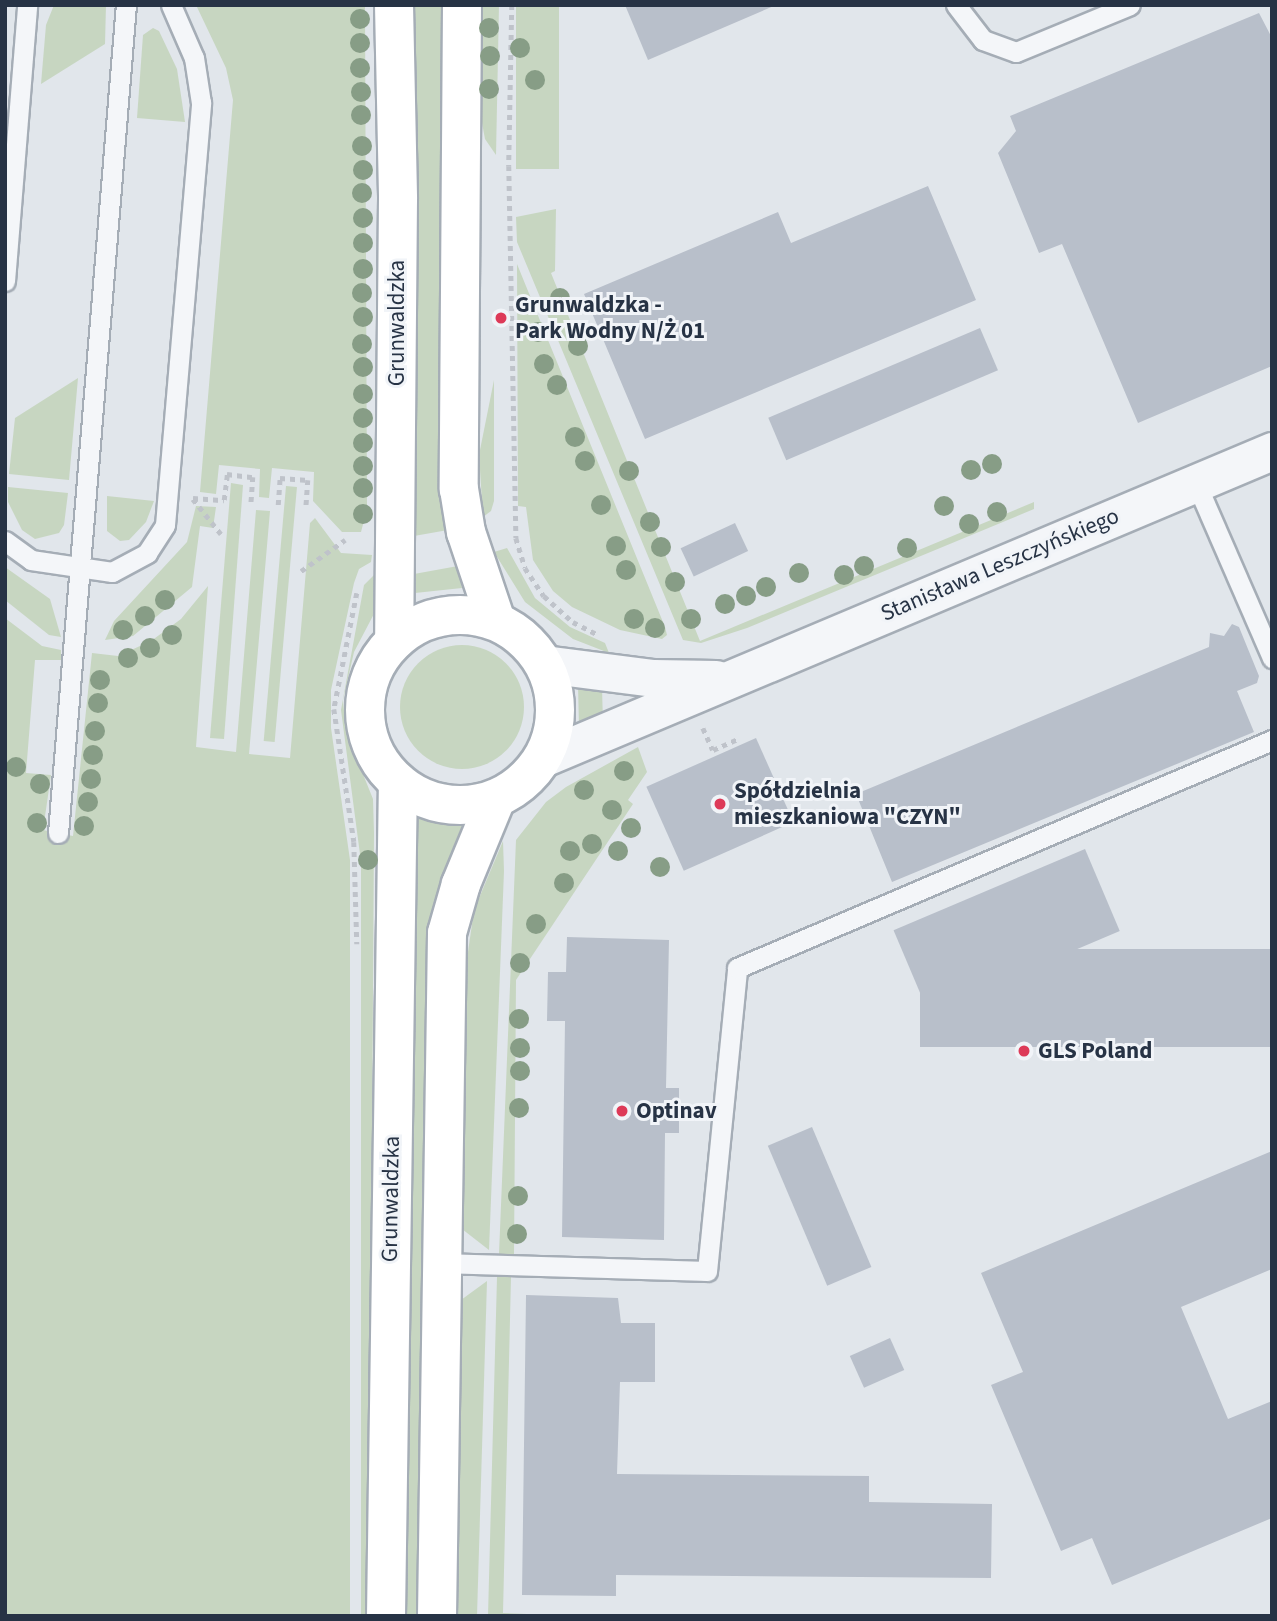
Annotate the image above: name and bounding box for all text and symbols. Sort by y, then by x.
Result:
street label: Grunwaldzka [383,260,411,386]
place label: Grunwaldzka - Park Wodny N/Ż 01 [515,291,705,345]
marker: Grunwaldzka - Park Wodny N/Ż 01 [493,310,509,326]
street label: Stanisława Leszczyńskiego [877,502,1123,628]
place label: Spółdzielnia mieszkaniowa "CZYN" [734,777,961,831]
marker: Spółdzielnia mieszkaniowa "CZYN" [712,796,728,812]
place label: GLS Poland [1038,1037,1152,1065]
marker: GLS Poland [1016,1043,1032,1059]
place label: Optinav [636,1097,717,1125]
marker: Optinav [614,1103,630,1119]
street label: Grunwaldzka [376,1136,406,1262]

